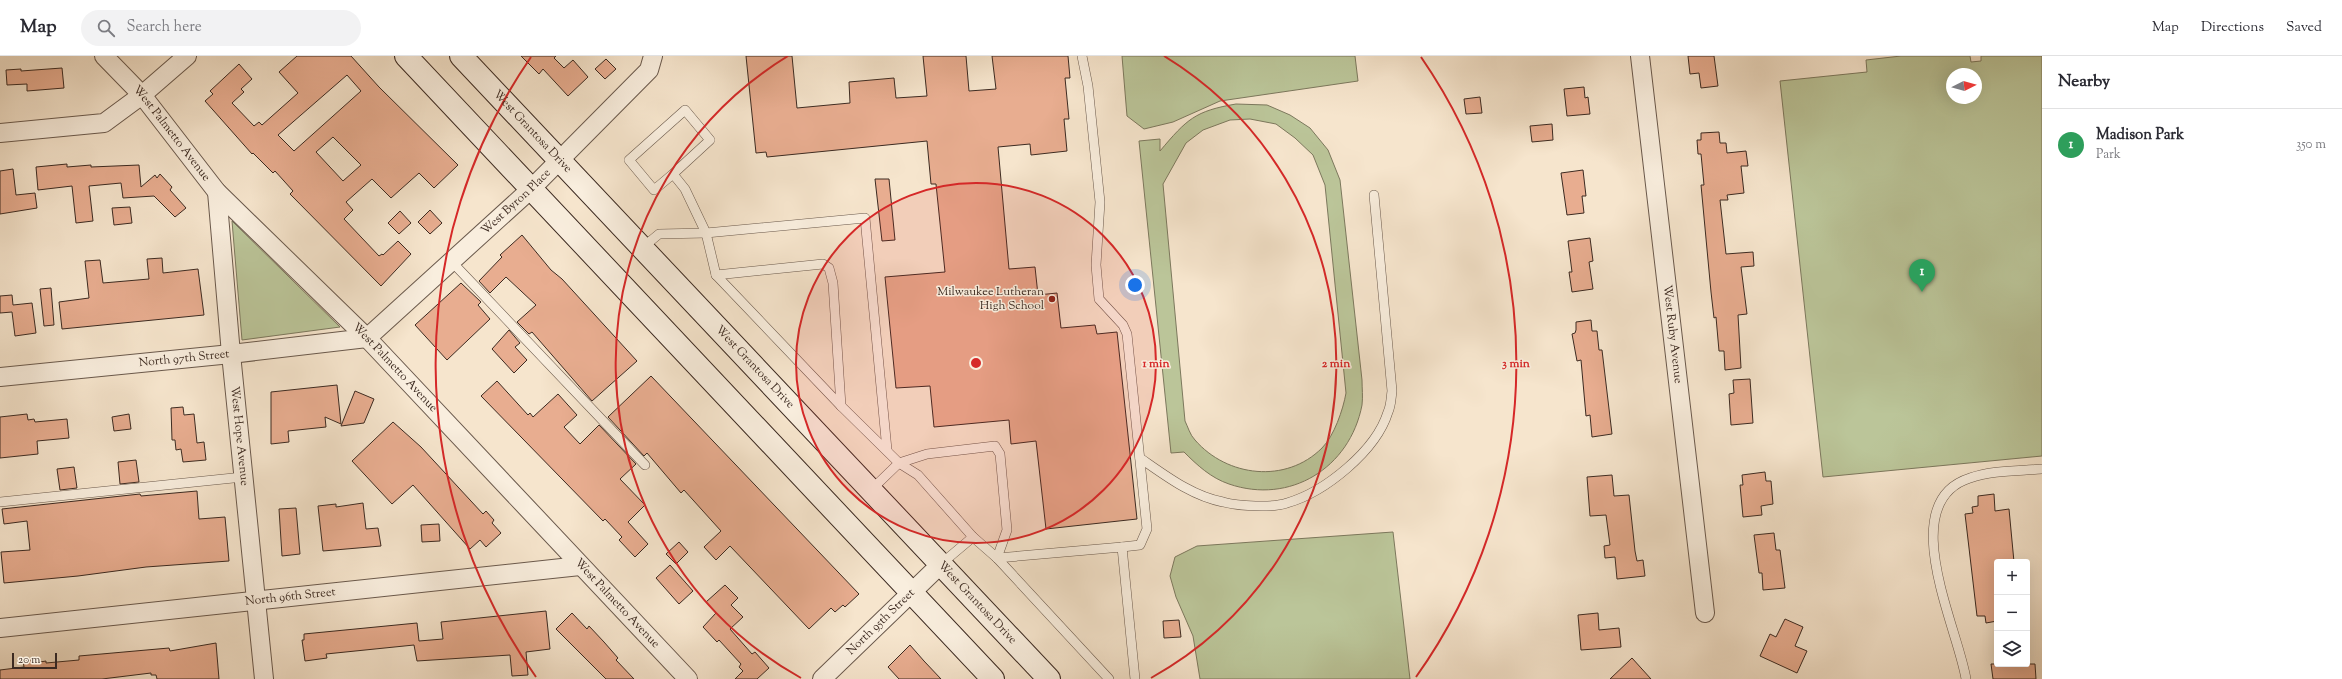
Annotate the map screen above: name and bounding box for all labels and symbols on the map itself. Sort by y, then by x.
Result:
north arrow [1946,68,1982,104]
street label: West Palmetto Avenue [128,81,215,186]
street label: West Grantosa Drive [489,86,576,178]
street label: West Byron Place [477,164,556,239]
pin: 1 [1909,259,1935,292]
your location [1125,275,1145,295]
place label: Milwaukee Lutheran High School [937,283,1045,315]
street label: West Ruby Avenue [1658,284,1687,385]
marker: Milwaukee Lutheran High School [1047,294,1057,304]
street label: West Palmetto Avenue [348,319,442,417]
street label: West Grantosa Drive [711,322,799,413]
street label: North 97th Street [138,345,230,372]
text: 1 min [1141,355,1170,373]
text: 2 min [1322,355,1351,373]
text: 3 min [1502,355,1531,373]
centre of rings [969,356,983,370]
street label: West Hope Avenue [225,385,253,487]
street label: West Palmetto Avenue [570,555,664,653]
street label: West Grantosa Drive [933,557,1021,649]
street label: North 96th Street [244,583,336,611]
street label: North 95th Street [843,585,919,659]
scale bar [12,651,57,670]

